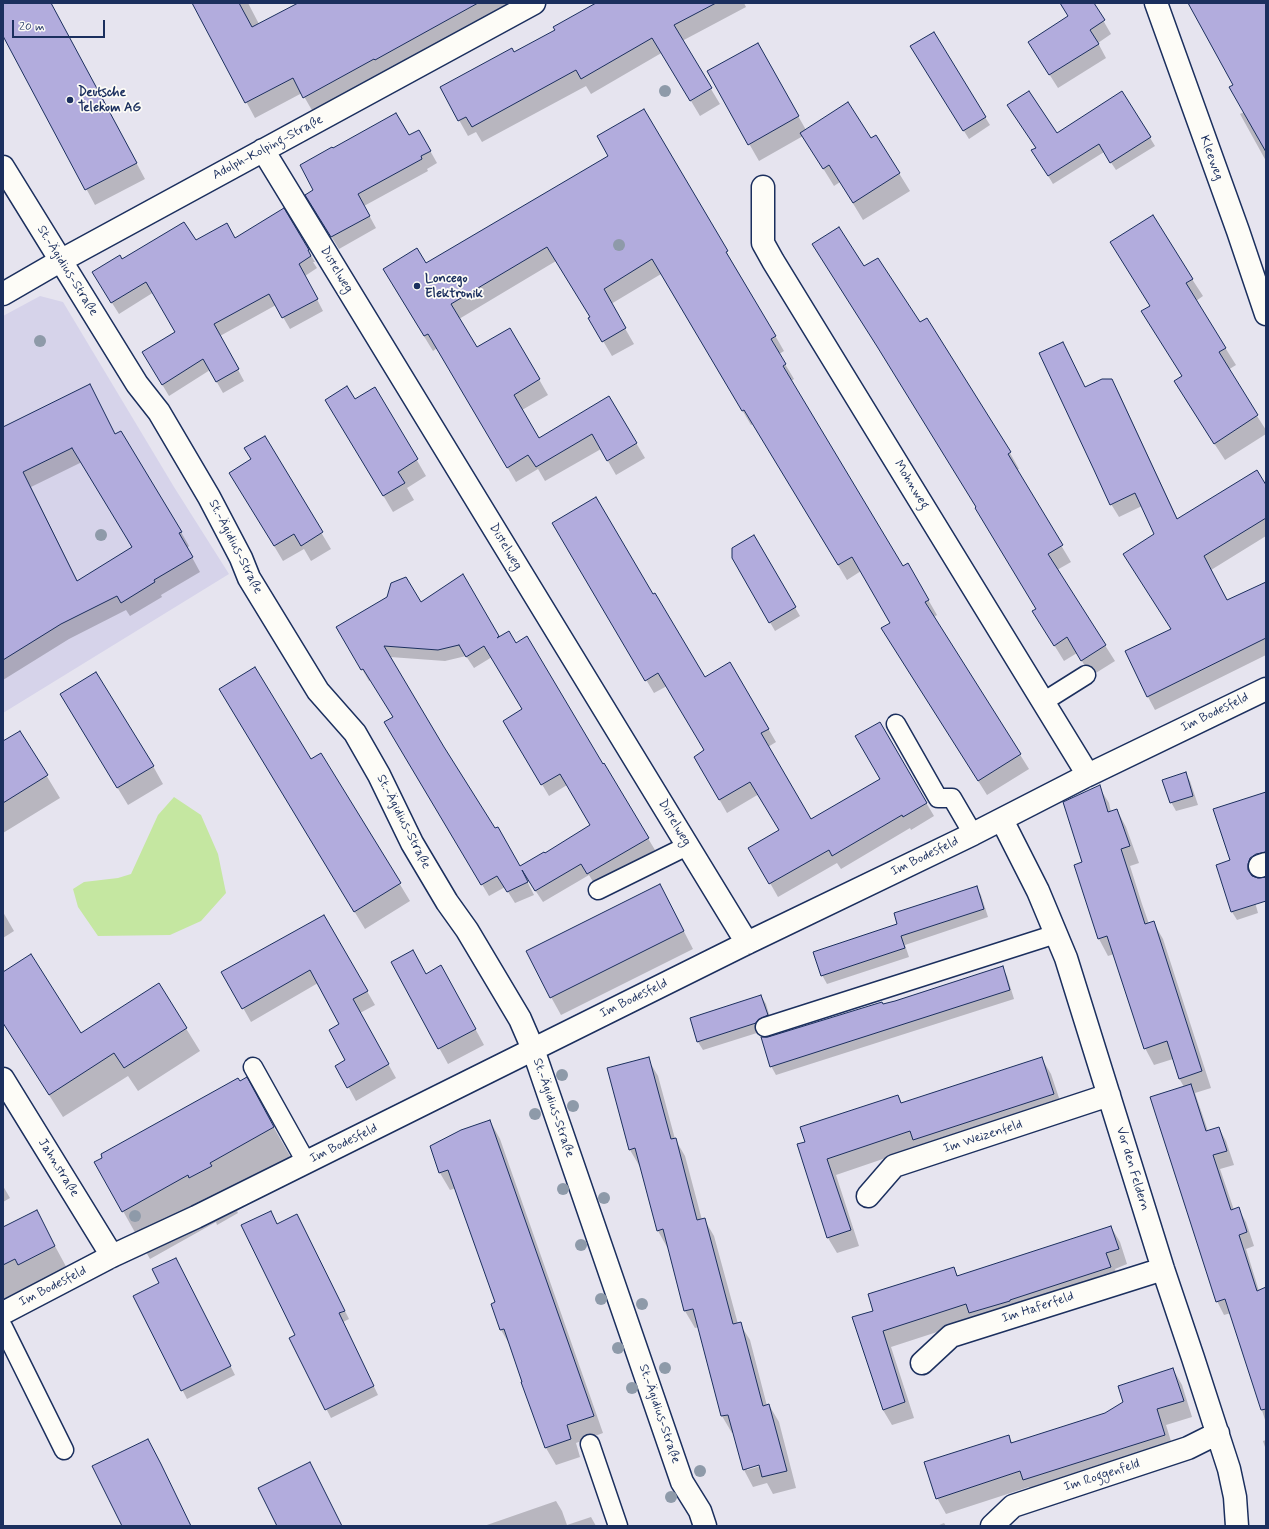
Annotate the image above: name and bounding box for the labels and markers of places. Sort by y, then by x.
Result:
place label: Deutsche Telekom AG [78,85,141,116]
marker: Deutsche Telekom AG [65,95,75,105]
place label: Loncego Elektronik [425,271,483,302]
marker: Loncego Elektronik [412,281,422,291]

